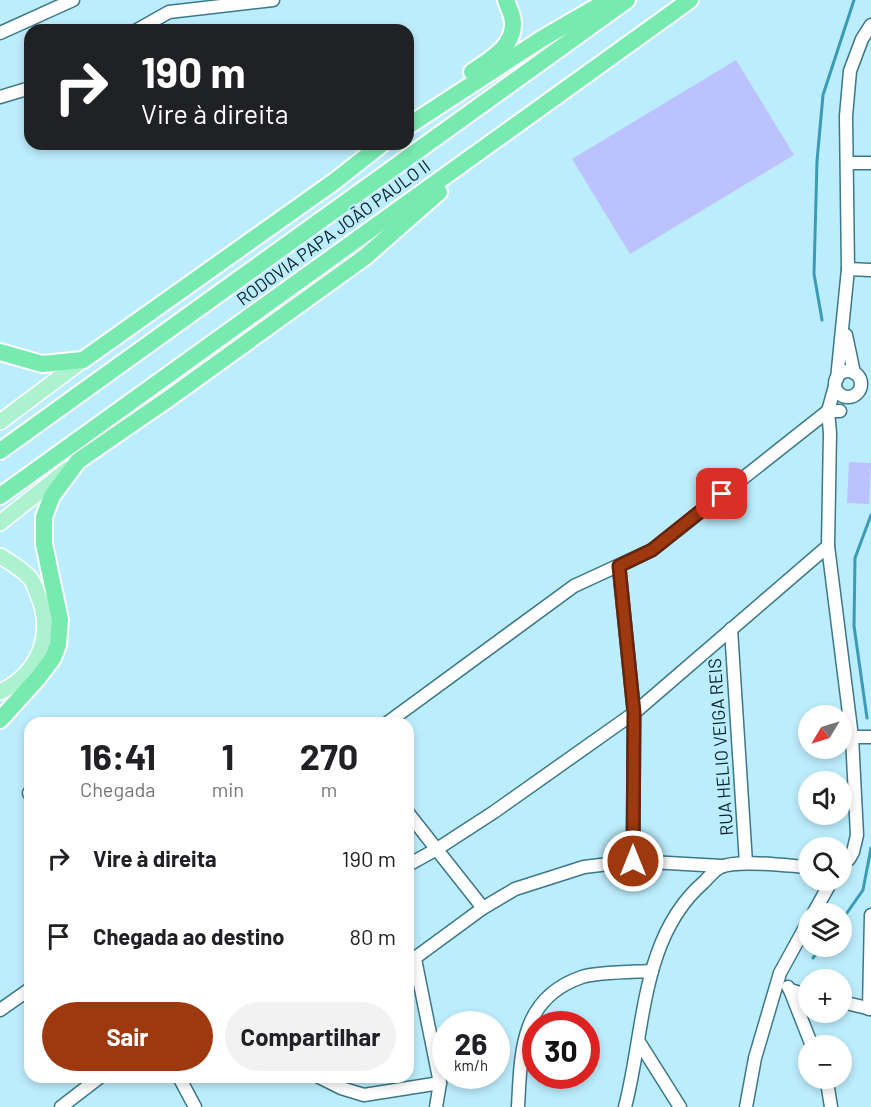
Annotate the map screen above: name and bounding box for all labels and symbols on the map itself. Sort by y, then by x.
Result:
street label: RODOVIA PAPA JOÃO PAULO II [232,154,434,310]
pin [696,468,747,519]
street label: RUA HELIO VEIGA REIS [703,657,737,837]
north arrow [798,705,852,759]
position arrow [601,829,665,893]
speed limit sign: 30 [522,1011,600,1089]

